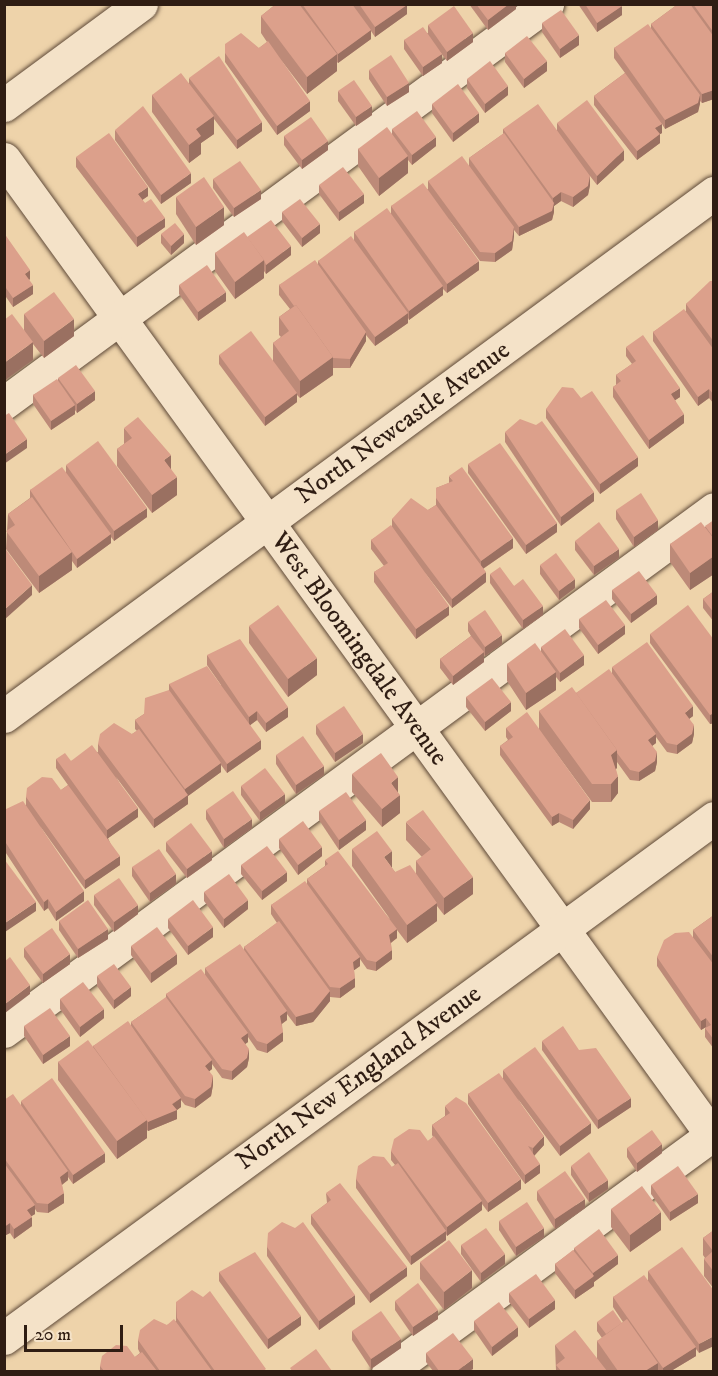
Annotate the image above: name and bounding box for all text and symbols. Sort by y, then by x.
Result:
street label: North Newcastle Avenue [290,335,516,511]
street label: West Bloomingdale Avenue [264,526,454,772]
street label: North New England Avenue [231,979,487,1177]
scale bar [27,1313,126,1351]
text: 20 m [35,1324,71,1346]

